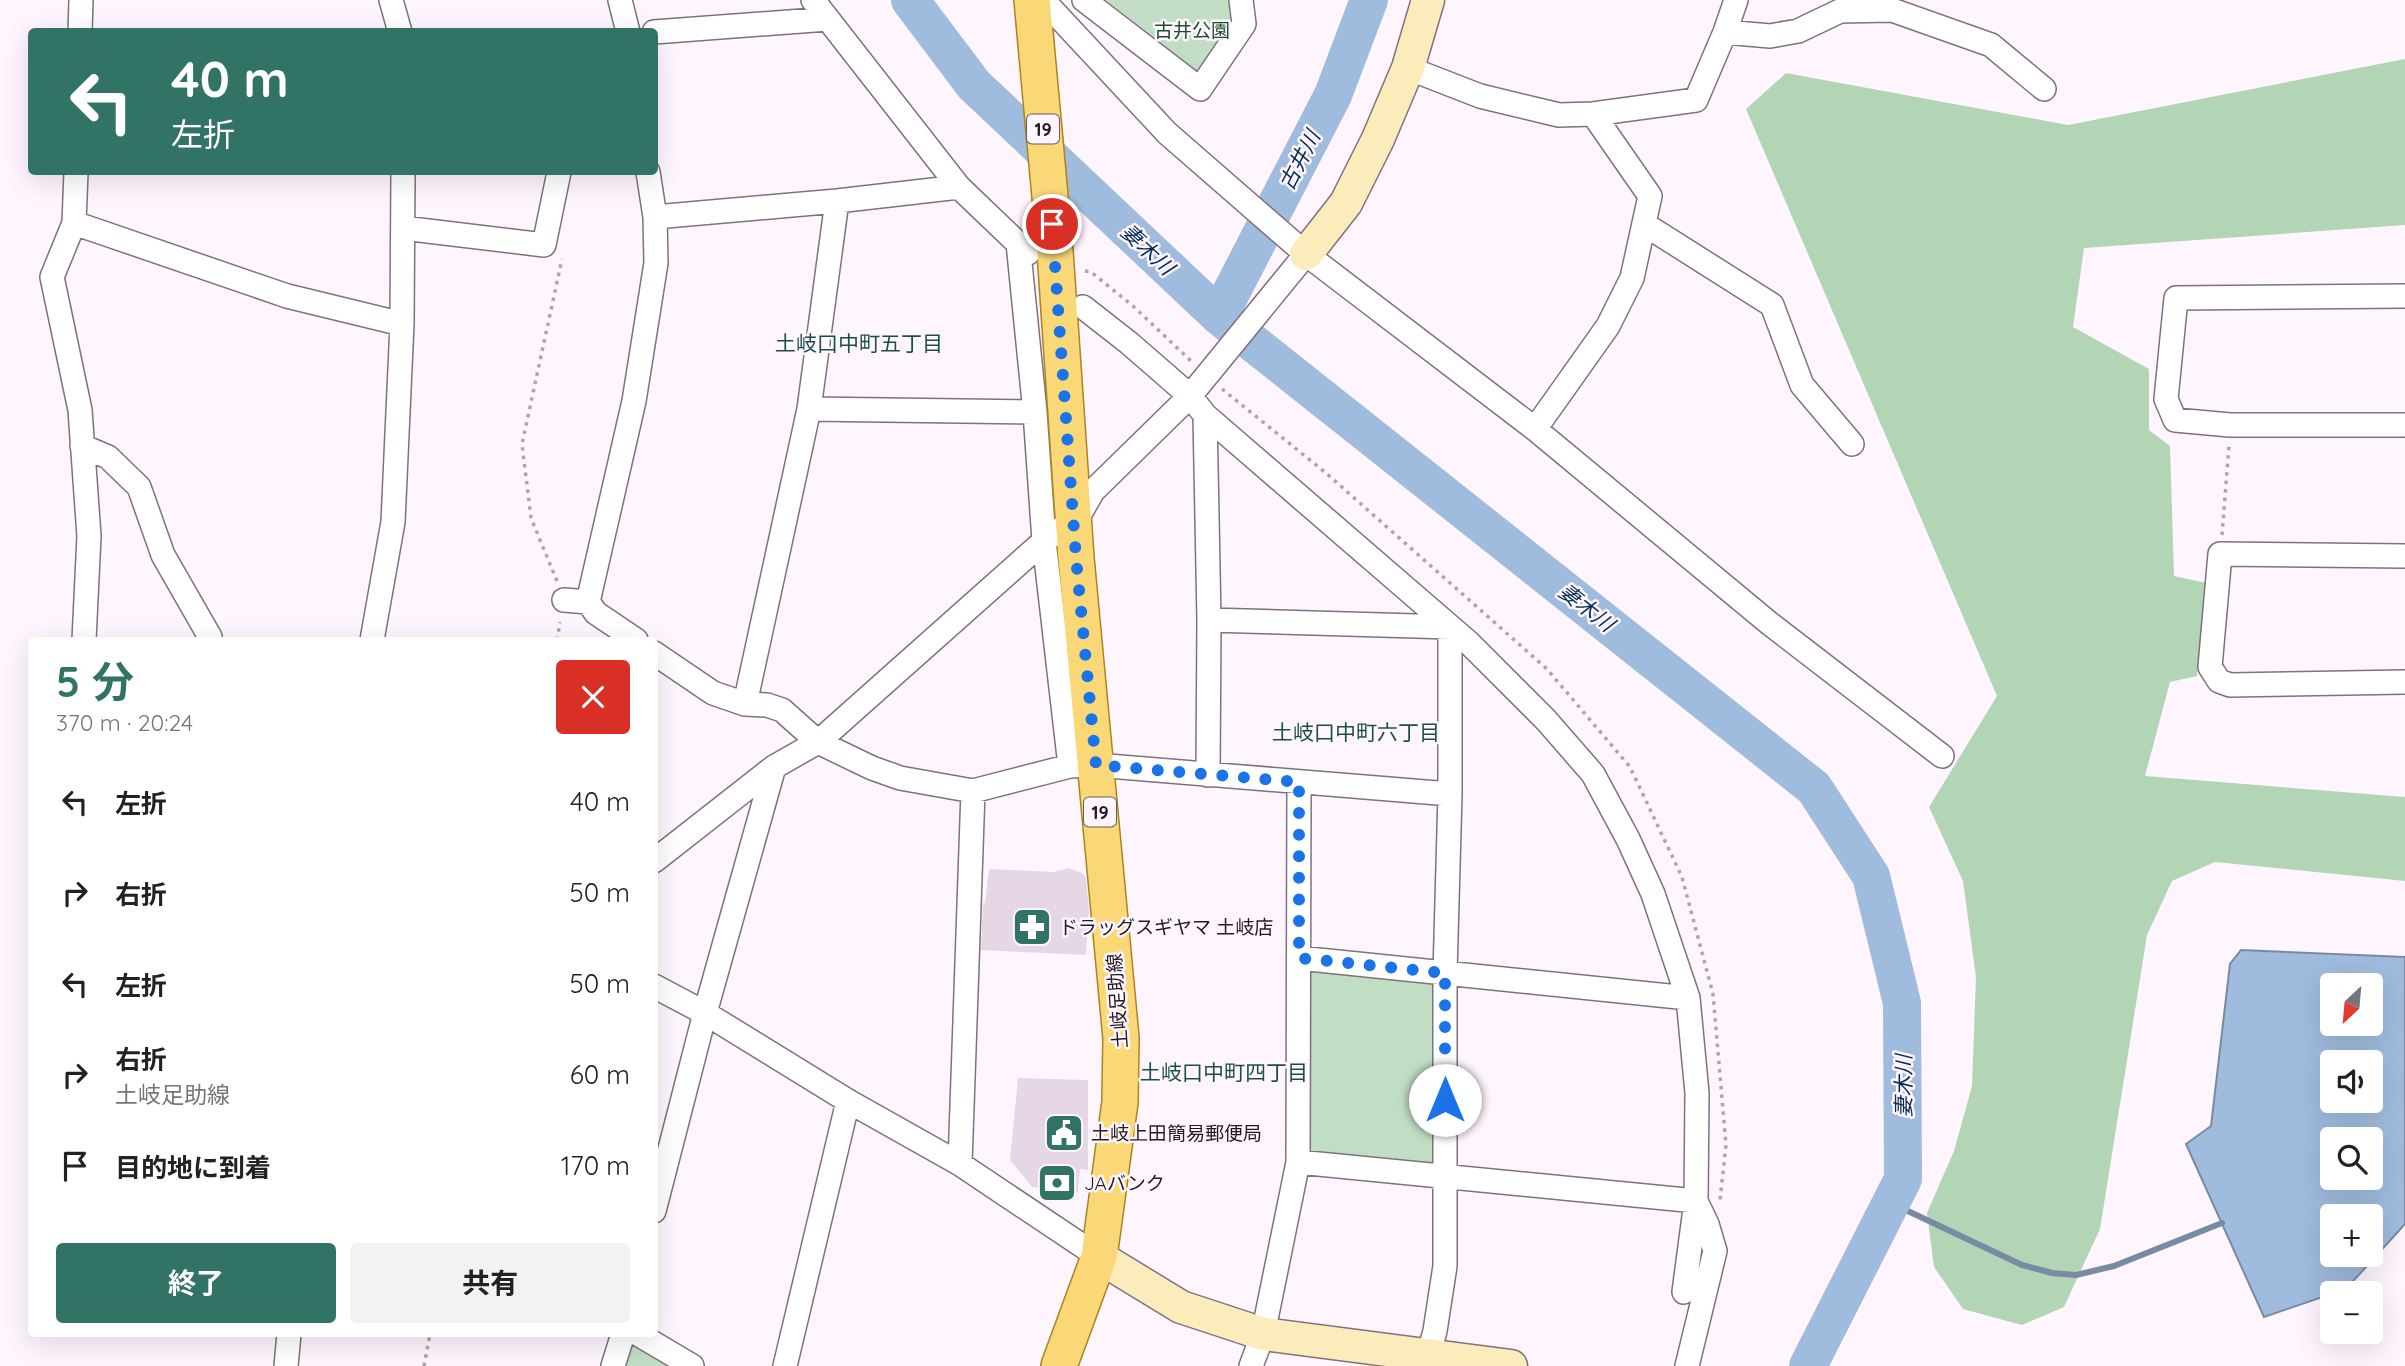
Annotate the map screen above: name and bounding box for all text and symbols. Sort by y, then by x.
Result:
park label: 古井公園 [1154,18,1230,42]
text: 40 m [171,48,289,109]
icon: left [56,56,147,147]
text: 左折 [171,114,235,154]
road number: 19 [1027,114,1059,144]
water label: 古井川 [1273,124,1326,194]
pin [1022,194,1082,254]
icon: arrive [1033,205,1071,243]
water label: 妻木川 [1116,218,1181,281]
district label: 土岐口中町五丁目 [775,330,943,356]
water label: 妻木川 [1554,577,1621,638]
text: 5 分 [56,655,134,708]
button: close [556,660,630,734]
text: 370 m · 20:24 [56,708,193,737]
district label: 土岐口中町六丁目 [1272,719,1440,745]
icon: left [56,783,94,821]
text: 40 m [570,785,630,818]
text: 左折 [115,787,167,820]
road number: 19 [1084,798,1116,826]
icon: right [56,874,94,912]
text: 50 m [570,876,630,909]
text: 右折 [115,878,167,911]
pharmacy icon: ドラッグスギヤマ 土岐店 [1011,906,1053,948]
place label: ドラッグスギヤマ 土岐店 [1059,915,1273,939]
street label: 土岐足助線 [1102,953,1132,1049]
icon: left [56,965,94,1003]
text: 50 m [570,967,630,1000]
text: 左折 [115,969,167,1002]
north arrow [2320,973,2384,1036]
map controls [2320,973,2383,1344]
text: 右折 [115,1043,167,1076]
button: sound [2320,1050,2383,1113]
water label: 妻木川 [1890,1053,1916,1118]
icon: right [56,1056,94,1094]
text: 60 m [570,1058,630,1091]
district label: 土岐口中町四丁目 [1140,1059,1308,1085]
position arrow [1408,1063,1482,1137]
text: 土岐足助線 [115,1080,230,1109]
public building icon: 土岐上田簡易郵便局 [1043,1112,1085,1154]
place label: 土岐上田簡易郵便局 [1091,1121,1262,1145]
button: search [2320,1127,2383,1190]
icon: arrive [56,1147,94,1185]
text: 170 m [561,1149,630,1182]
text: 目的地に到着 [115,1151,271,1184]
bank icon: JAバンク [1036,1162,1078,1204]
place label: JAバンク [1084,1171,1165,1195]
button: + [2320,1204,2383,1267]
button: 終了 [56,1243,336,1323]
button: 共有 [350,1243,630,1323]
button: − [2320,1281,2383,1344]

